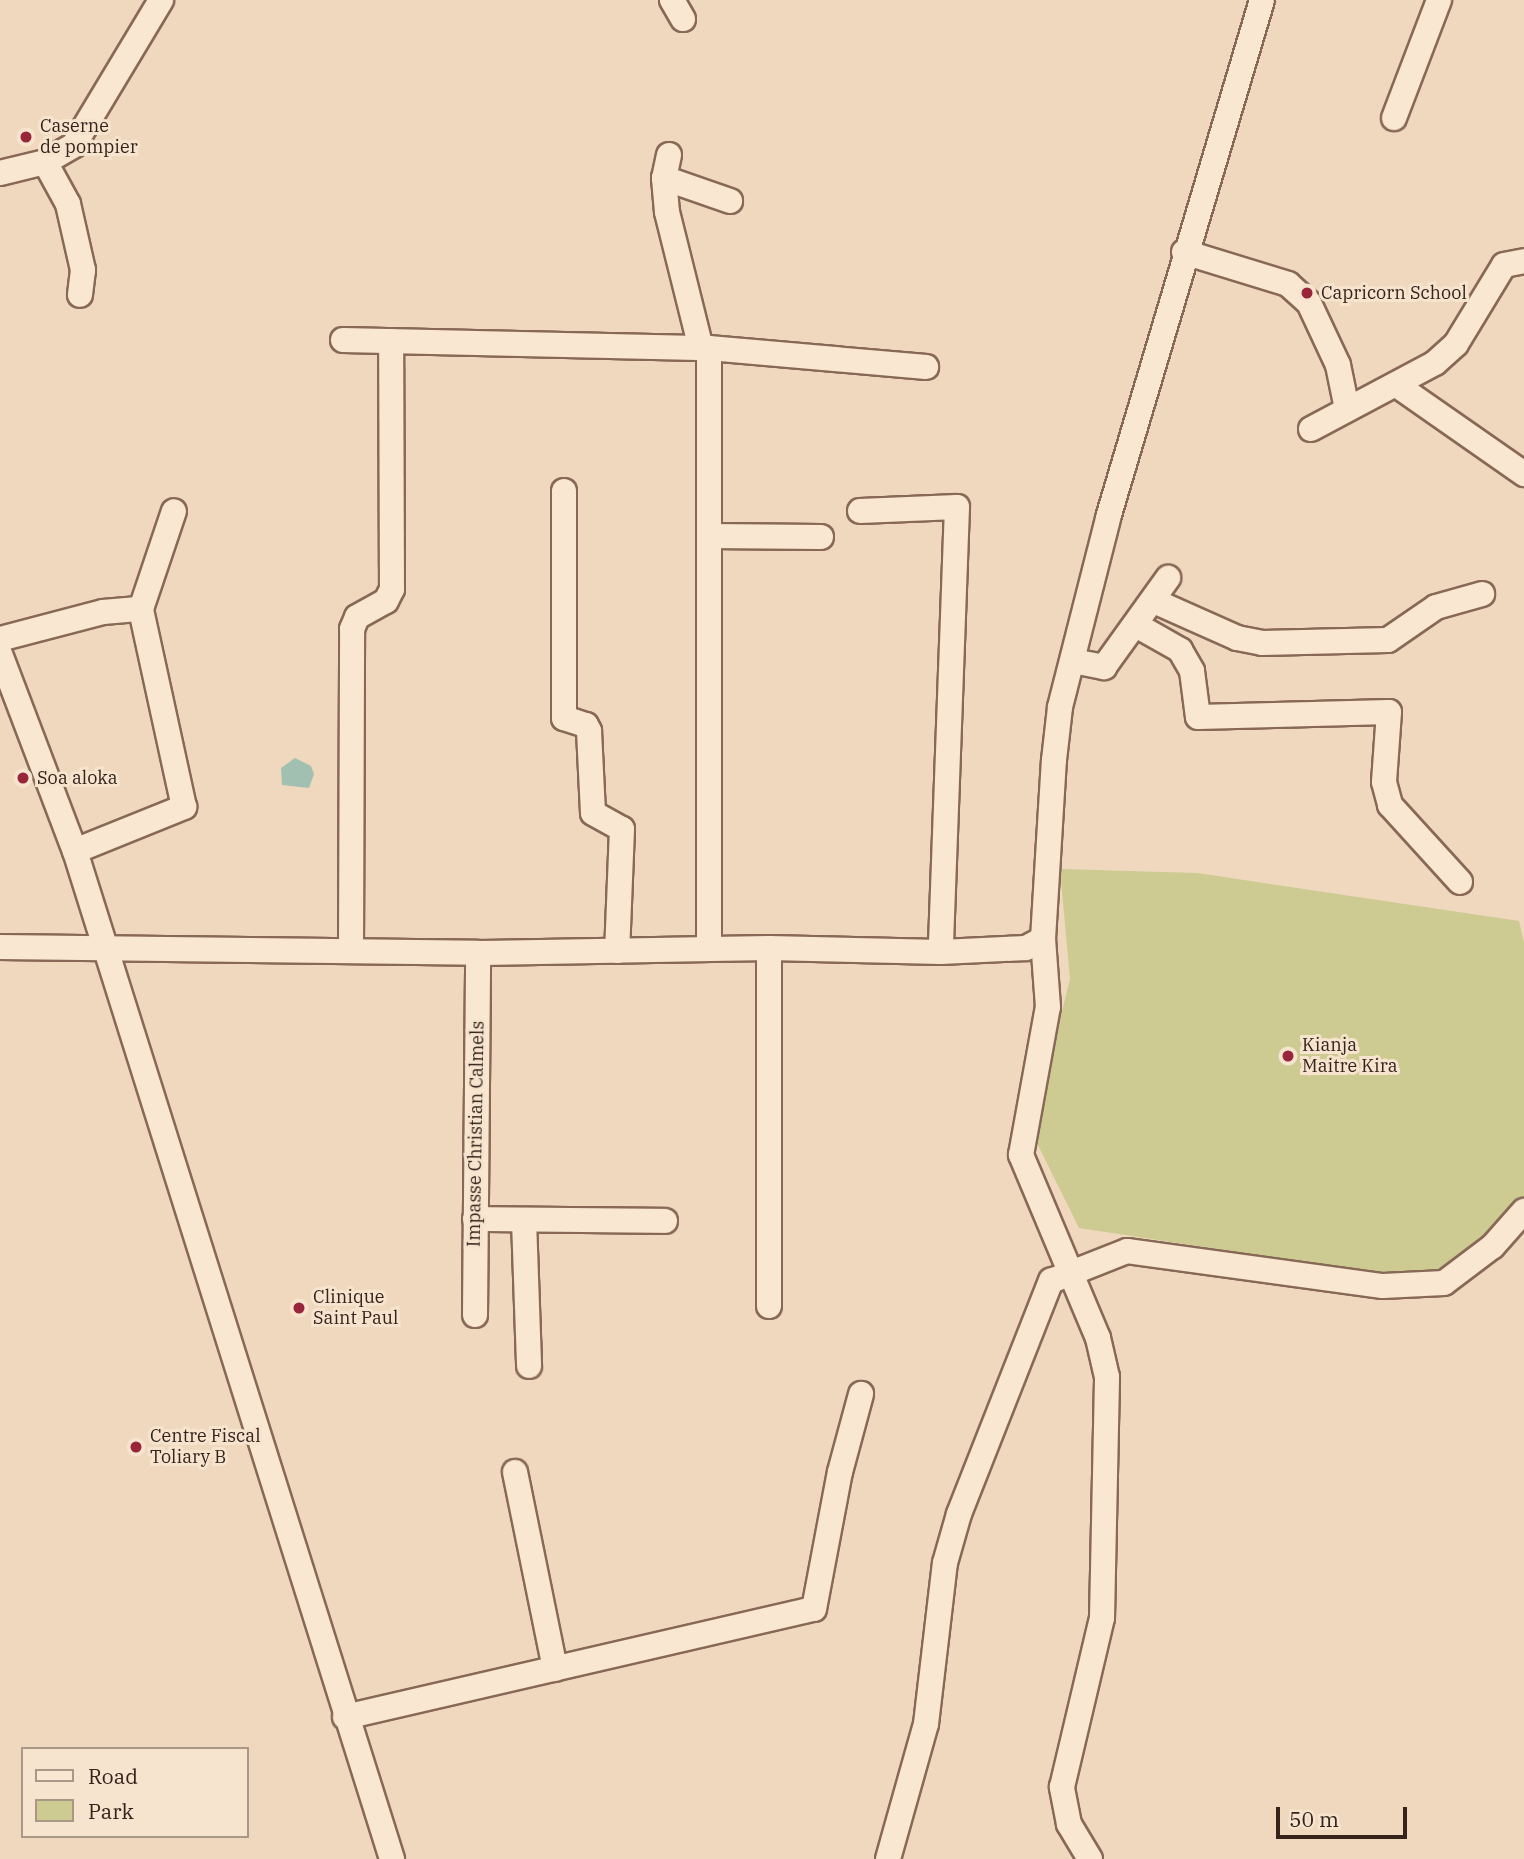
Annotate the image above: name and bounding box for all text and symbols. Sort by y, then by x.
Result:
place label: Caserne de pompier [40,116,138,158]
marker: Caserne de pompier [18,129,34,145]
place label: Capricorn School [1321,282,1467,304]
marker: Capricorn School [1299,285,1315,301]
place label: Soa aloka [37,767,118,789]
marker: Soa aloka [15,770,31,786]
street label: Impasse Christian Calmels [463,1021,489,1247]
place label: Kianja Maitre Kira [1302,1035,1398,1078]
marker: Kianja Maitre Kira [1280,1048,1296,1064]
place label: Clinique Saint Paul [313,1287,398,1330]
marker: Clinique Saint Paul [291,1300,307,1316]
place label: Centre Fiscal Toliary B [150,1426,261,1468]
marker: Centre Fiscal Toliary B [128,1439,144,1455]
legend [21,1747,248,1838]
text: Road [88,1762,138,1790]
scale bar [1279,1792,1410,1836]
text: Park [88,1797,134,1825]
text: 50 m [1289,1805,1339,1833]

